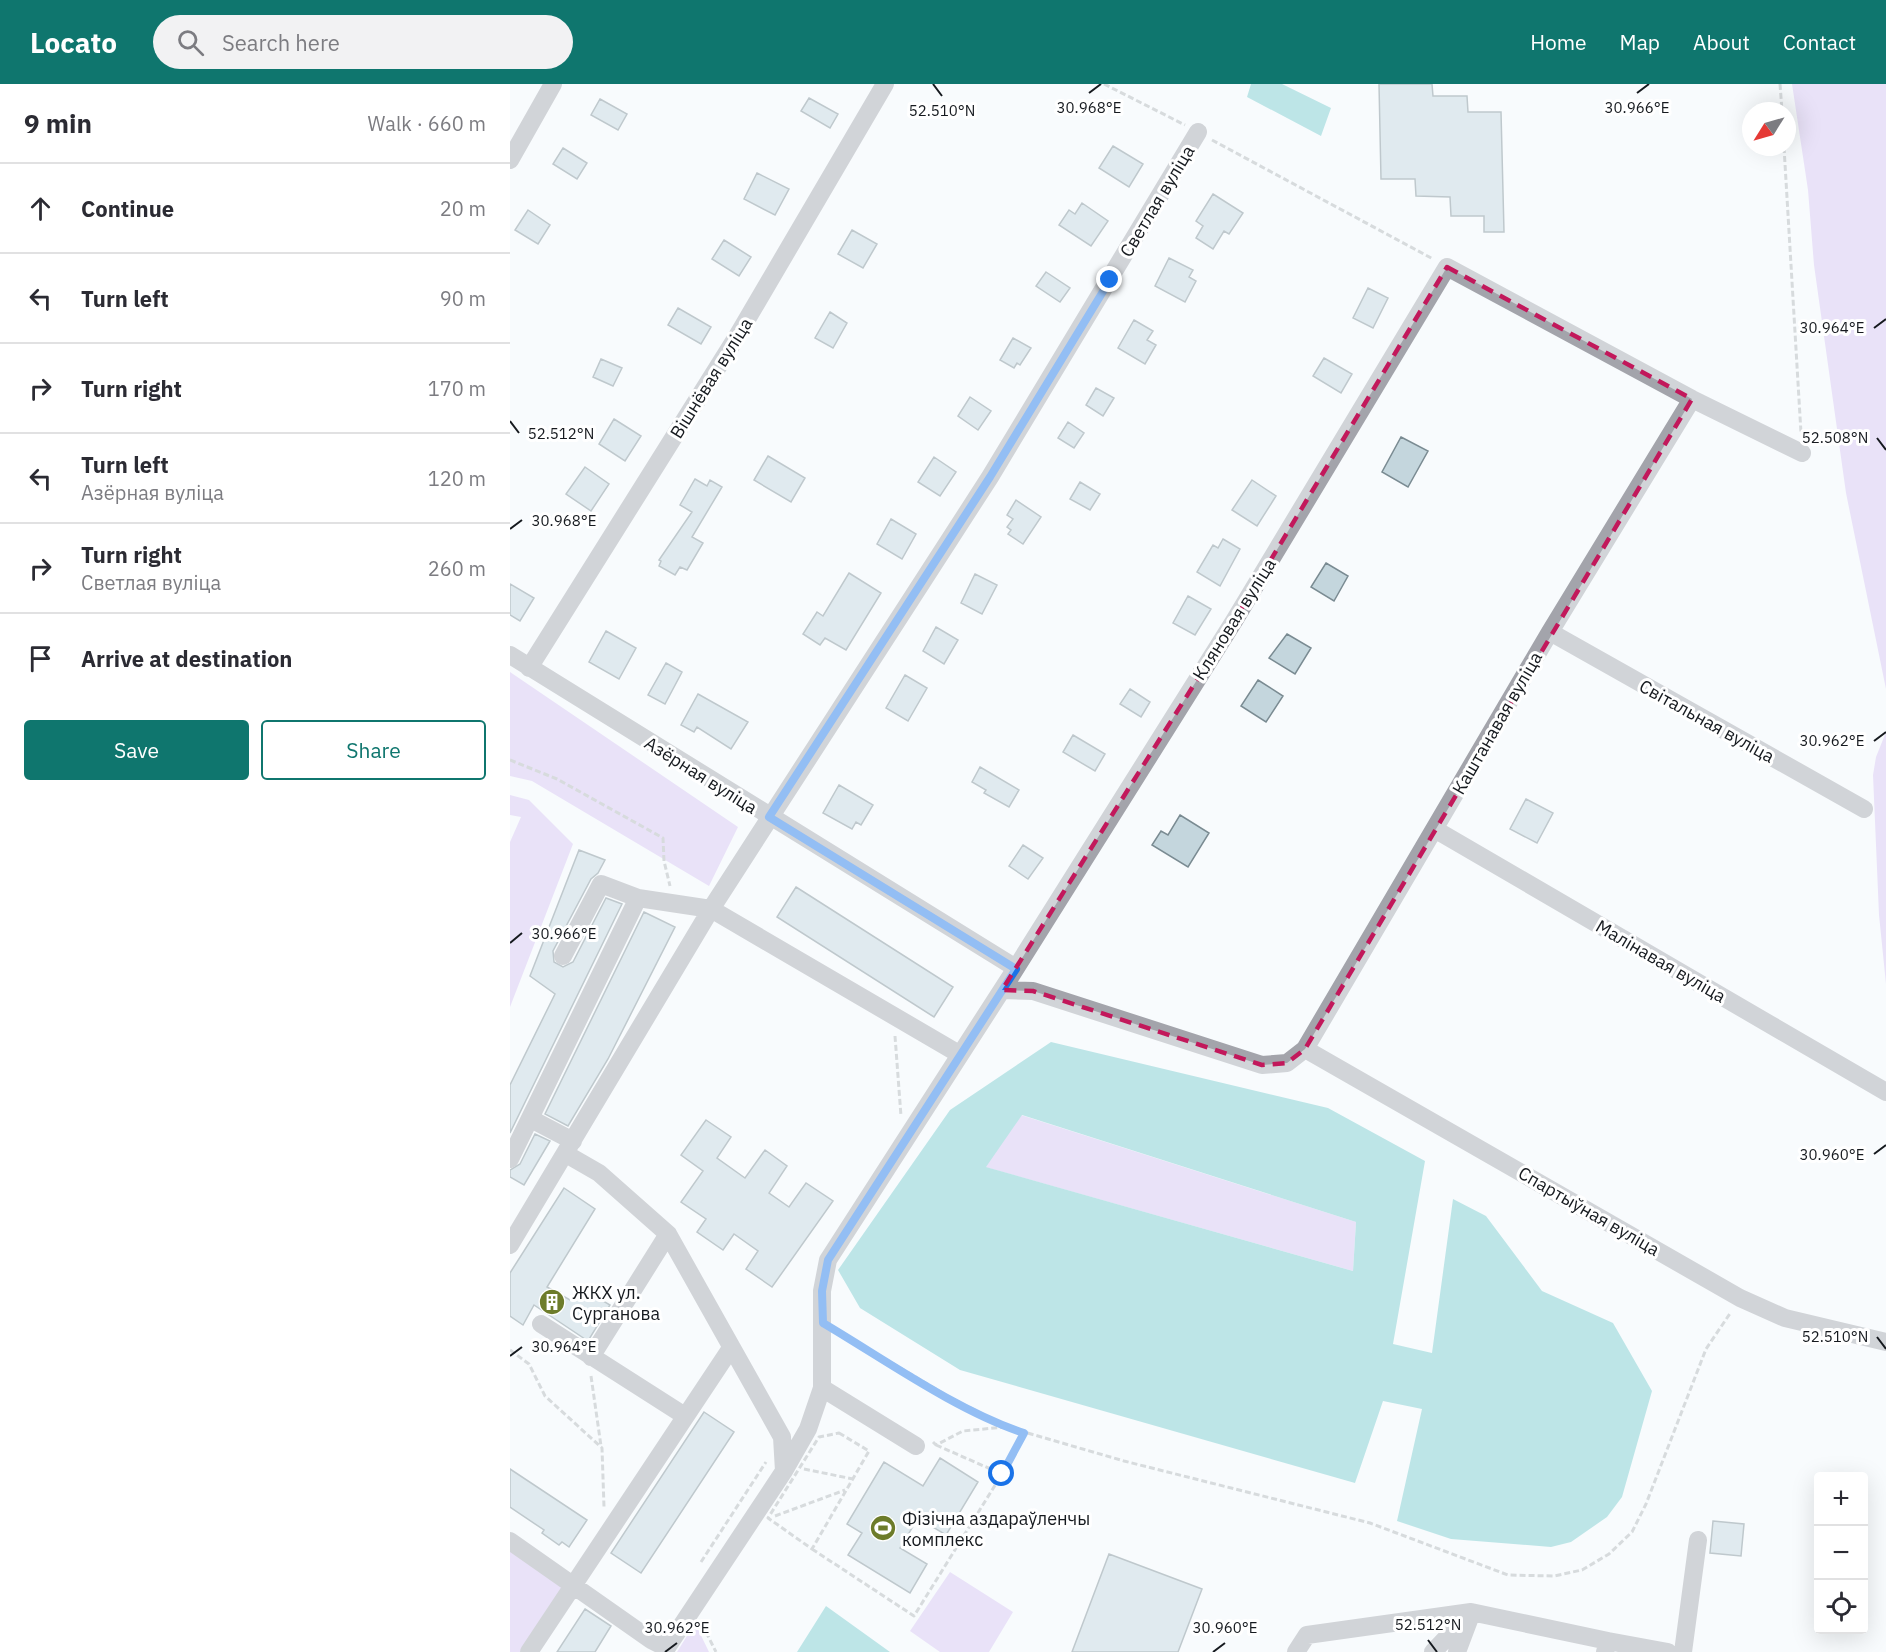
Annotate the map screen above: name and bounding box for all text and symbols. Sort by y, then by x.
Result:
search box [153,15,573,69]
text: Locato [30,24,117,61]
icon: search [174,26,207,59]
text: Search here [222,28,340,57]
text: Home [1530,28,1587,56]
text: Map [1620,28,1660,56]
text: About [1693,28,1750,56]
text: Contact [1783,28,1856,56]
text: 30.968°E [1057,98,1121,117]
text: 30.966°E [1605,98,1669,117]
text: 52.510°N [909,101,975,120]
north arrow [1742,102,1796,156]
text: 9 min [24,106,92,140]
text: Walk · 660 m [368,110,486,137]
street label: Светлая вуліца [1115,141,1200,261]
icon: ahead [24,192,57,225]
text: Continue [81,194,174,223]
text: 20 m [440,195,486,222]
route end [1096,266,1122,292]
icon: left [24,282,57,315]
text: Turn left [81,284,169,313]
text: 90 m [440,285,486,312]
street label: Вішнёвая вуліца [665,313,758,443]
text: 30.964°E [1800,318,1864,337]
icon: right [24,372,57,405]
text: Turn right [81,374,182,403]
text: 170 m [428,375,486,402]
text: 52.512°N [528,424,594,443]
text: 52.508°N [1802,428,1868,447]
text: Turn left [81,450,169,479]
icon: left [24,462,57,495]
text: 120 m [428,465,486,492]
text: Азёрная вуліца [81,479,224,506]
text: 30.968°E [532,511,596,530]
text: Turn right [81,540,182,569]
icon: right [24,552,57,585]
street label: Кляновая вуліца [1187,553,1281,684]
text: 260 m [428,555,486,582]
text: Светлая вуліца [81,569,221,596]
icon: arrive [24,642,57,675]
text: Arrive at destination [81,644,292,673]
street label: Каштанавая вуліца [1447,647,1547,798]
street label: Світальная вуліца [1635,674,1779,768]
button: Save [24,720,249,780]
button: Share [261,720,486,780]
street label: Азёрная вуліца [640,731,762,819]
text: 30.962°E [1800,731,1864,750]
street label: Малінавая вуліца [1592,914,1730,1008]
text: 30.966°E [532,924,596,943]
text: 30.960°E [1800,1145,1864,1164]
street label: Спартыўная вуліца [1514,1161,1664,1261]
place label: ЖКХ ул. Сурганова [572,1281,660,1325]
building icon: ЖКХ ул. Сурганова [537,1287,567,1317]
text: 52.510°N [1802,1327,1868,1346]
text: 30.964°E [532,1337,596,1356]
route start [988,1460,1014,1486]
map controls [1814,1472,1868,1634]
button: + [1814,1472,1868,1526]
place label: Фізічна аздараўленчы комплекс [902,1507,1090,1551]
sports icon: Фізічна аздараўленчы комплекс [868,1513,898,1543]
button: − [1814,1526,1868,1580]
button: locate [1814,1580,1868,1634]
text: 52.512°N [1395,1615,1461,1634]
text: 30.962°E [645,1618,709,1637]
text: 30.960°E [1193,1618,1257,1637]

